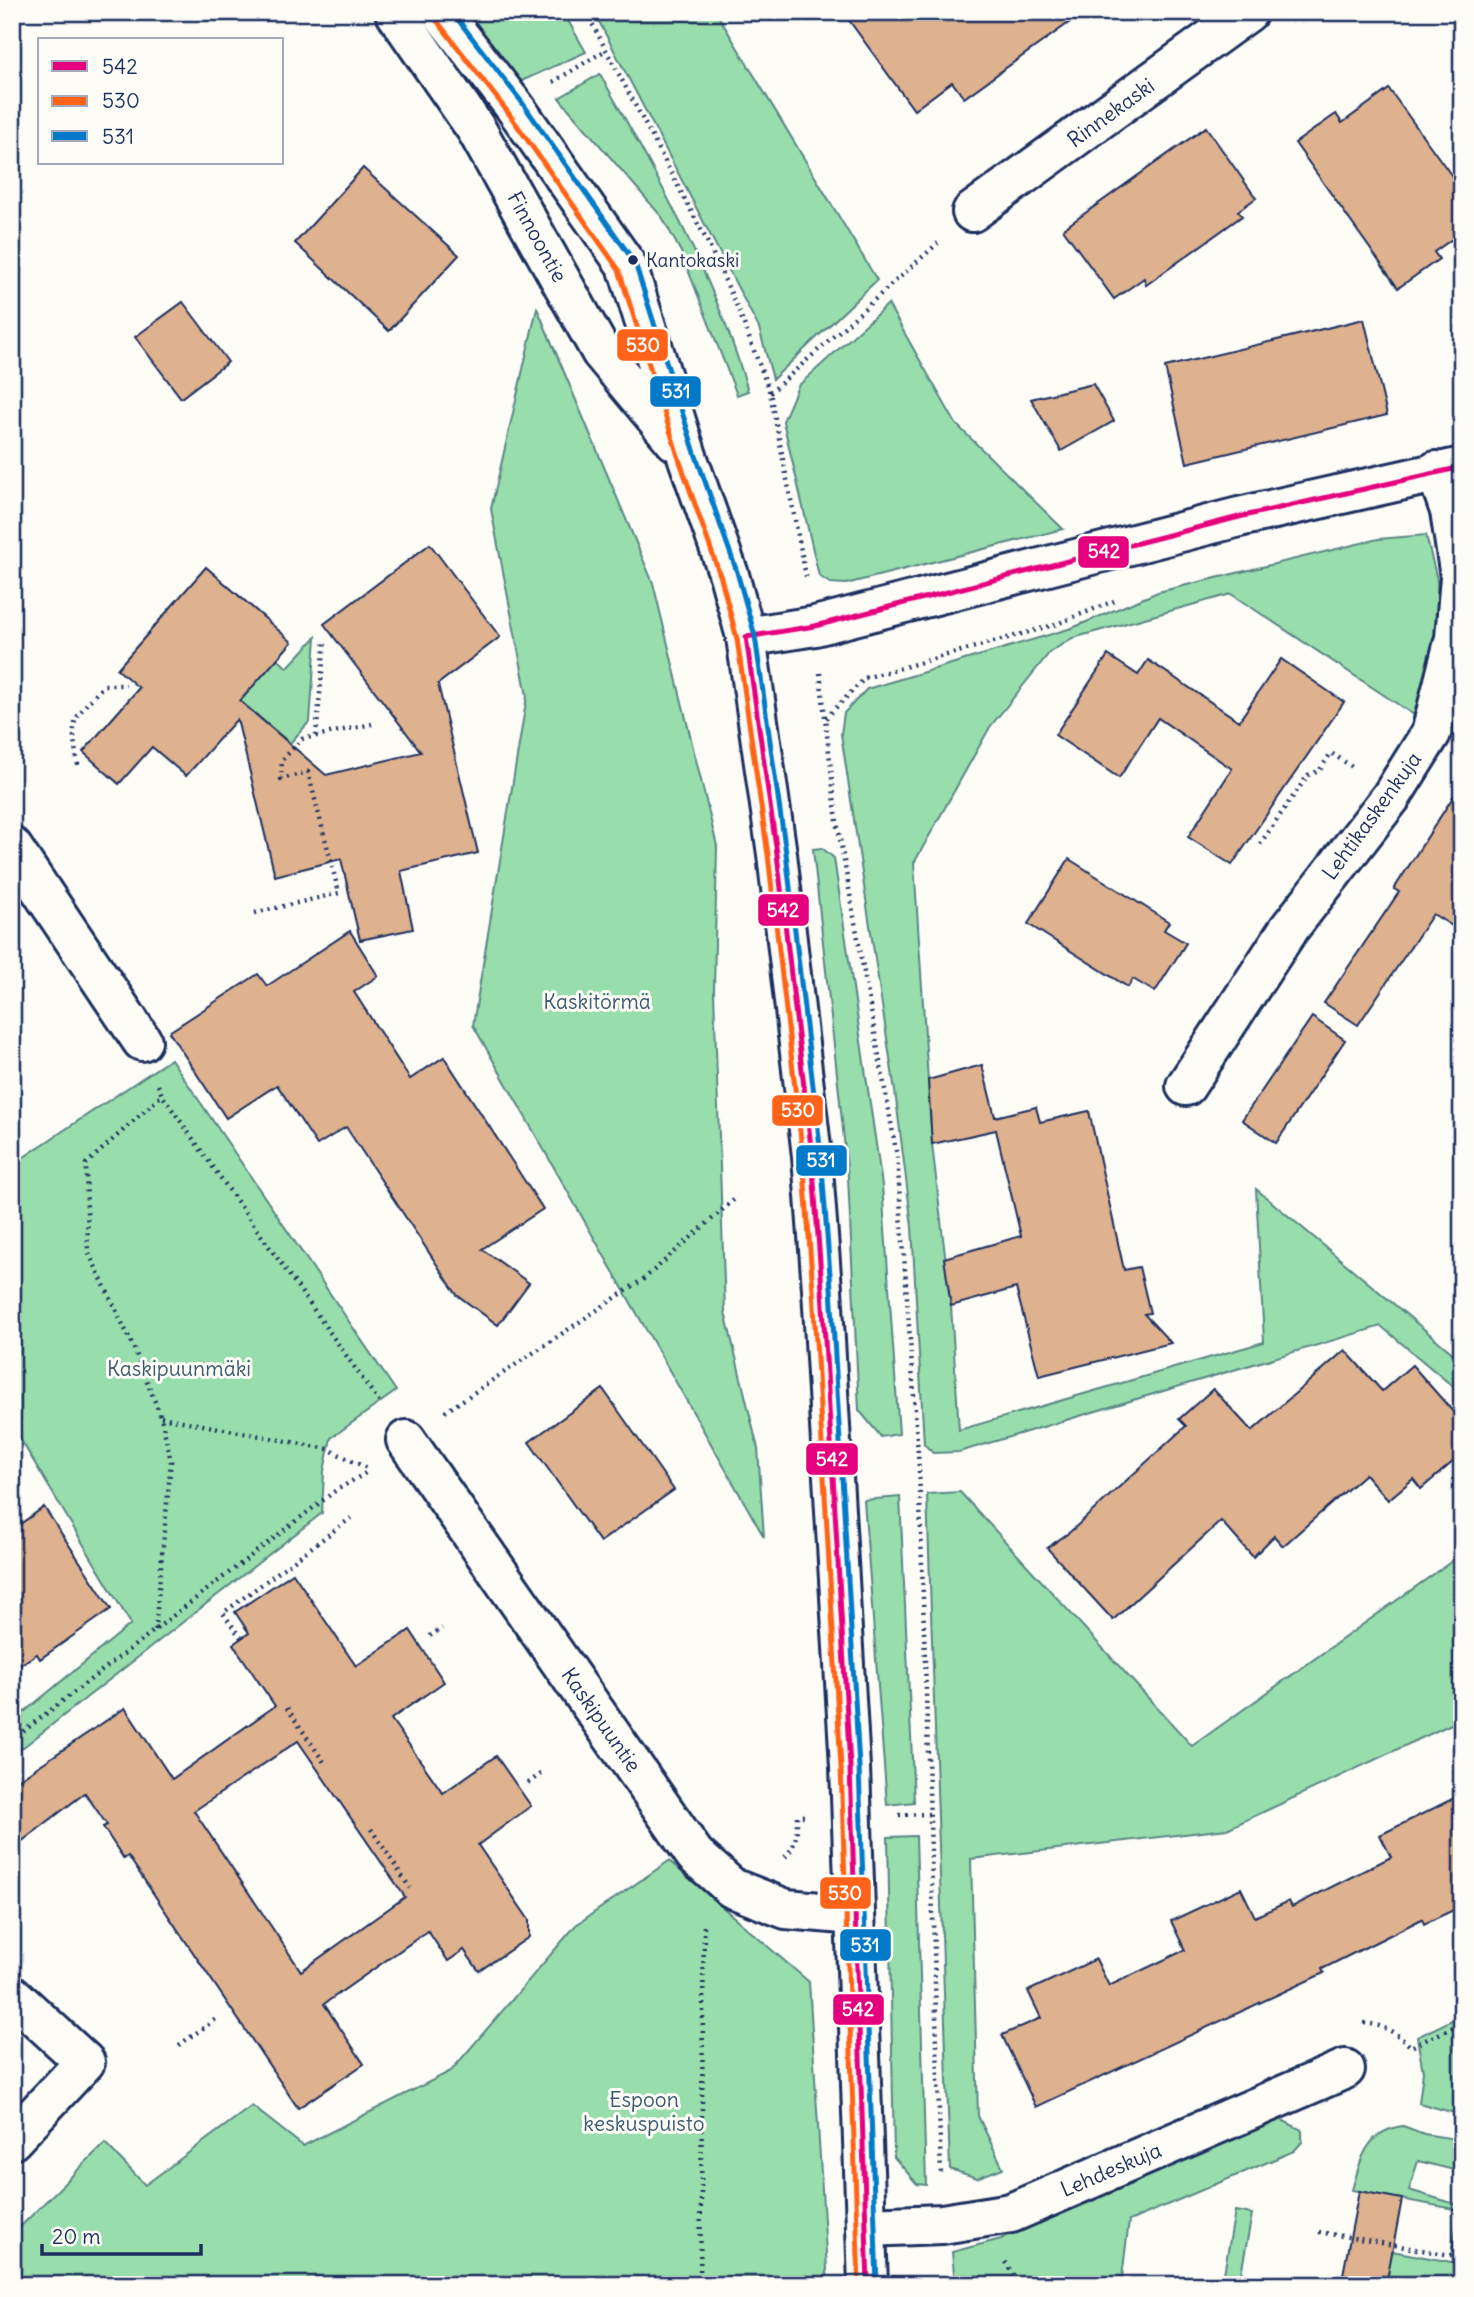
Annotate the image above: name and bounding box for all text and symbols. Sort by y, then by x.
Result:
legend [38,38,284,164]
text: 542 [102,53,138,80]
street label: Rinnekaski [1062,72,1160,153]
text: 530 [102,87,140,114]
text: 531 [102,123,134,150]
street label: Finnoontie [501,187,573,287]
place label: Kantokaski [646,248,739,272]
marker: Kantokaski [626,253,640,267]
line badge: 530 [616,328,669,362]
text: 530 [626,333,660,357]
line badge: 531 [649,375,702,408]
text: 531 [661,379,691,403]
line badge: 542 [1077,535,1130,569]
text: 542 [1088,539,1120,563]
street label: Lehtikaskenkuja [1316,746,1427,885]
line badge: 542 [757,893,810,927]
text: 542 [767,898,799,922]
park label: Kaskitörmä [543,988,651,1015]
line badge: 530 [771,1094,824,1127]
text: 530 [781,1098,815,1122]
line badge: 531 [795,1144,848,1177]
text: 531 [806,1148,836,1172]
park label: Kaskipuunmäki [107,1355,251,1382]
line badge: 542 [805,1442,859,1476]
text: 542 [816,1447,848,1471]
street label: Kaskipuuntie [556,1662,647,1777]
line badge: 530 [819,1876,872,1910]
text: 530 [828,1881,862,1905]
line badge: 531 [839,1928,892,1962]
text: 531 [850,1933,880,1957]
line badge: 542 [832,1993,885,2026]
text: 542 [842,1997,874,2021]
park label: Espoon keskuspuisto [583,2086,705,2137]
street label: Lehdeskuja [1056,2136,1165,2203]
scale bar [42,2213,201,2257]
text: 20 m [52,2223,101,2250]

